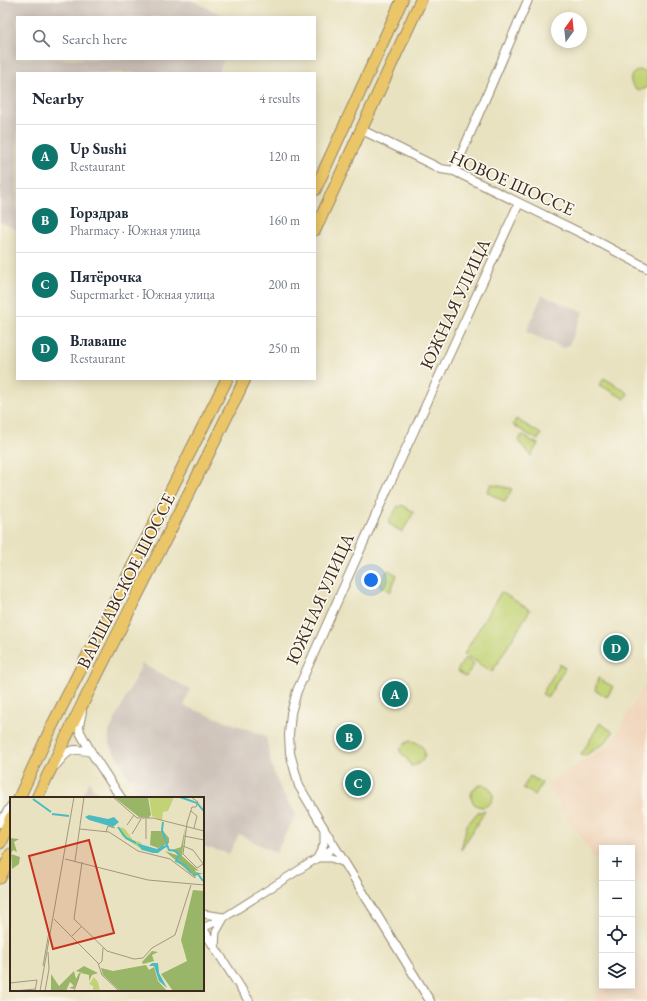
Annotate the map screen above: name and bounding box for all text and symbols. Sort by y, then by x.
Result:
north arrow [551,12,587,48]
search box [16,16,316,60]
icon: search [30,27,52,49]
text: Search here [62,29,127,48]
text: Nearby [32,87,84,109]
text: 4 results [259,90,300,107]
text: Up Sushi [70,139,127,158]
street label: НОВОЕ ШОССЕ [446,145,578,220]
text: A [40,148,50,165]
text: 120 m [269,148,300,165]
text: Restaurant [70,158,125,175]
text: Горздрав [70,203,129,222]
text: B [41,212,49,229]
text: 160 m [269,212,300,229]
text: Pharmacy · Южная улица [70,222,200,239]
street label: ЮЖНАЯ УЛИЦА [414,234,495,373]
text: Пятёрочка [70,267,142,286]
text: C [40,276,50,293]
text: 200 m [269,276,300,293]
text: Supermarket · Южная улица [70,286,215,303]
text: Влаваше [70,331,126,350]
text: D [40,340,50,357]
text: 250 m [269,340,300,357]
text: Restaurant [70,350,125,367]
street label: ВАРШАВСКОЕ ШОССЕ [71,489,180,672]
street label: ЮЖНАЯ УЛИЦА [280,529,359,668]
your location [361,570,381,590]
pin: D [603,633,629,663]
pin: A [382,679,408,709]
pin: B [336,722,362,752]
pin: C [345,768,371,798]
inset map [10,797,204,991]
map controls [599,845,635,989]
button: + [599,845,635,881]
button: − [599,881,635,917]
button: locate [599,917,635,953]
button: layers [599,953,635,989]

